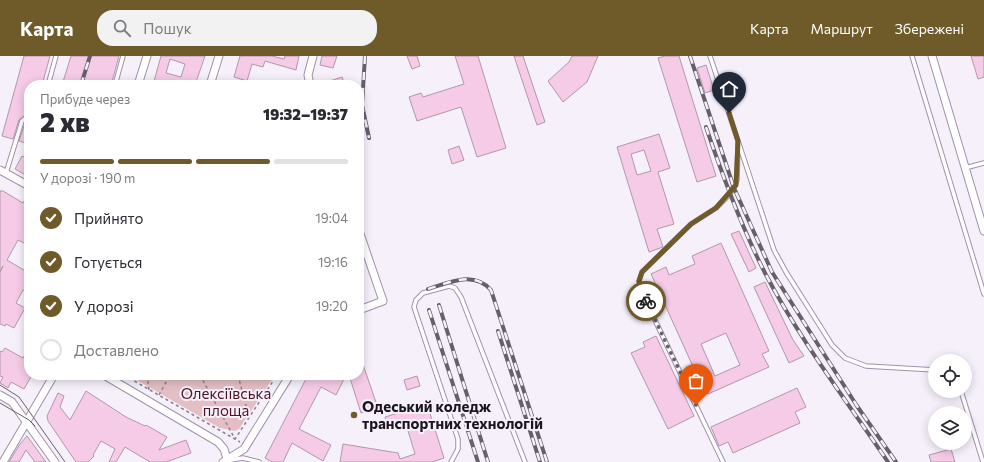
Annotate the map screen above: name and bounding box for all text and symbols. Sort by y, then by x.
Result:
search box [97,10,377,46]
text: Карта [20,17,73,40]
icon: search [111,17,133,39]
text: Пошук [143,19,192,37]
text: Карта [750,20,789,37]
text: Маршрут [811,20,873,37]
text: Збережені [895,20,964,37]
pin [712,72,746,113]
icon: home [718,78,740,100]
text: Прибуде через [40,91,130,107]
text: 19:32–19:37 [263,105,348,123]
text: 2 хв [40,106,90,137]
text: У дорозі · 190 m [40,170,135,186]
icon: check [40,207,62,229]
text: Прийнято [74,209,144,227]
text: 19:04 [315,210,348,226]
icon: check [40,251,62,273]
text: Готується [74,253,142,271]
text: 19:16 [318,254,348,270]
courier [626,281,666,321]
icon: bike [635,290,657,312]
icon: check [40,295,62,317]
text: У дорозі [74,297,134,315]
text: 19:20 [316,298,348,314]
text: Доставлено [74,341,159,359]
map controls [928,354,972,450]
button: locate [928,354,972,398]
pin [679,364,713,405]
icon: bag [685,370,707,392]
park label: Олексіївська площа [181,384,271,419]
place label: Одеський коледж транспортних технологій [362,397,543,432]
button: layers [928,406,972,450]
marker: Одеський коледж транспортних технологій [349,410,359,420]

